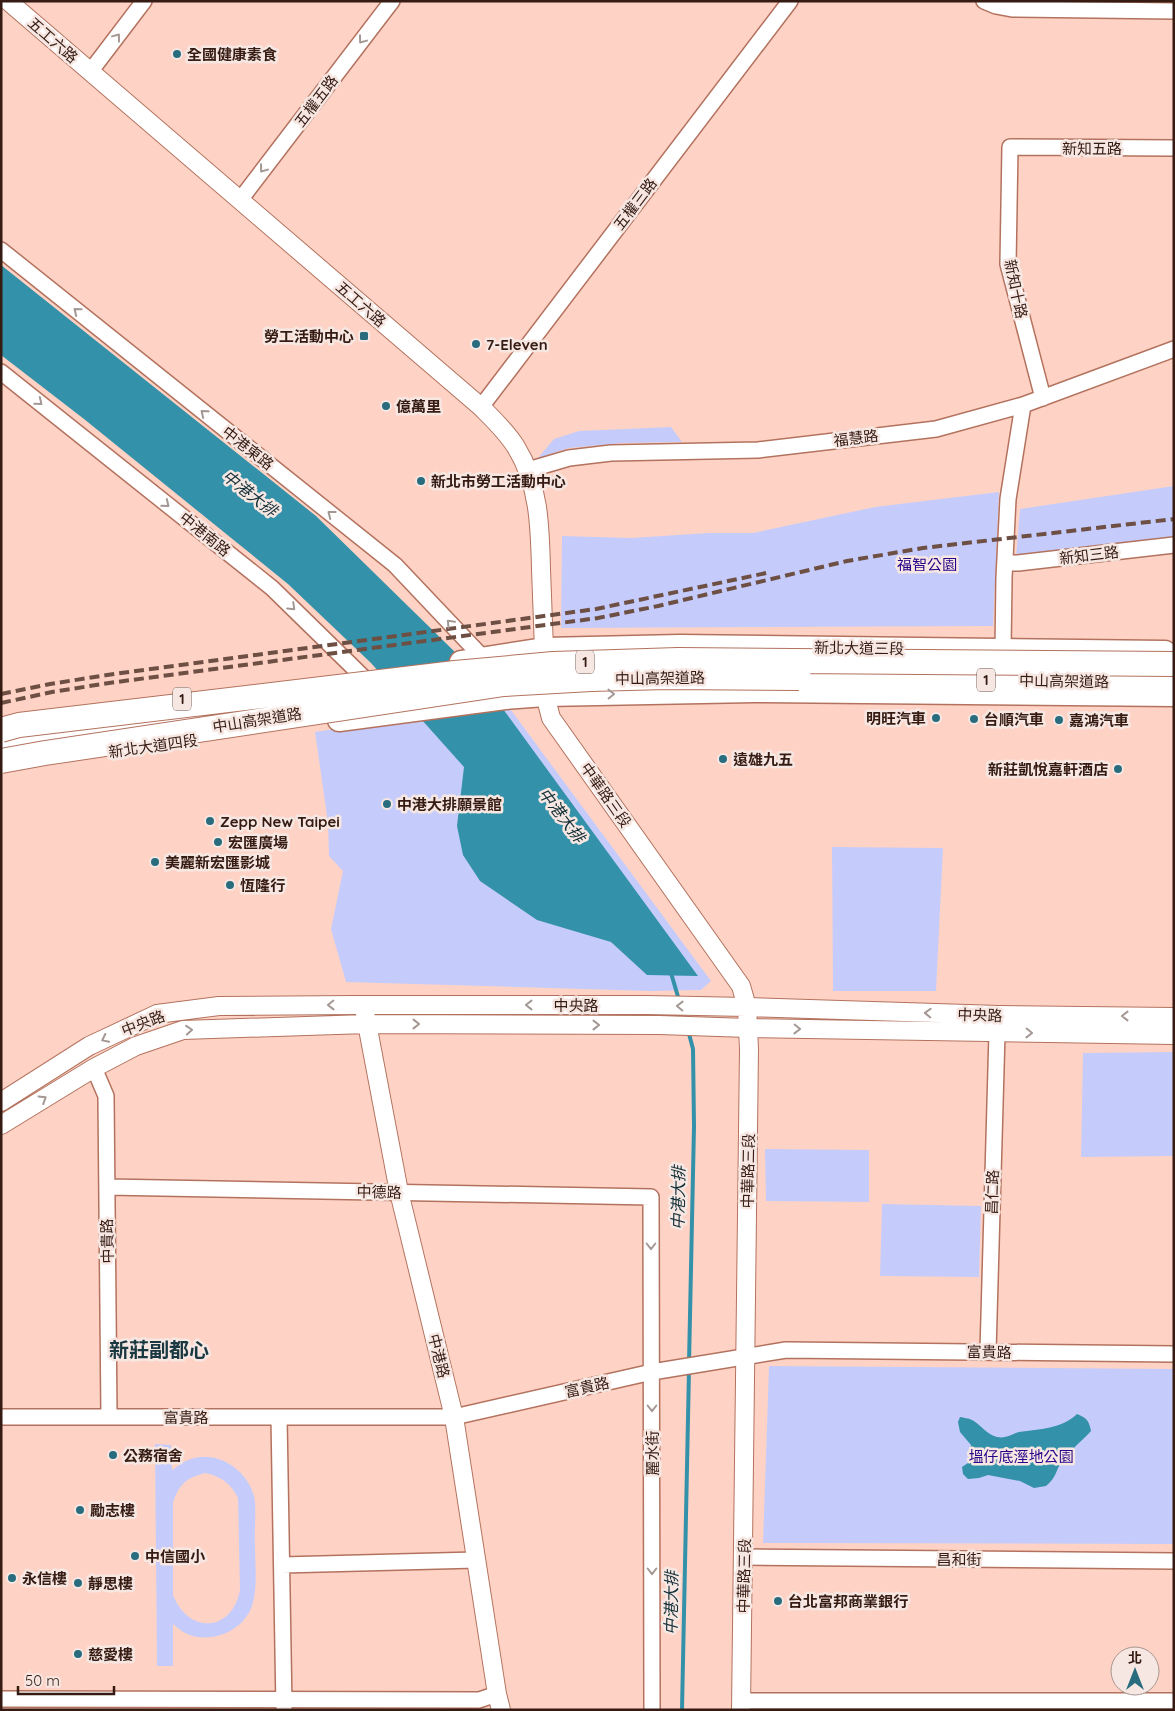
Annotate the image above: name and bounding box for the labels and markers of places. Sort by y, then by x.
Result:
place label: 全國健康素食 [187,45,277,64]
marker: 全國健康素食 [171,48,183,60]
place label: 勞工活動中心 [264,327,354,346]
marker: 勞工活動中心 [358,330,370,342]
place label: 7-Eleven [486,335,548,354]
marker: 7-Eleven [470,338,482,350]
place label: 億萬里 [396,397,441,416]
marker: 億萬里 [380,400,392,412]
place label: 新北市勞工活動中心 [431,472,566,491]
marker: 新北市勞工活動中心 [415,475,427,487]
place label: 明旺汽車 [866,709,926,728]
place label: 台順汽車 [984,710,1044,729]
place label: 嘉鴻汽車 [1069,711,1129,730]
marker: 明旺汽車 [930,712,942,724]
marker: 台順汽車 [968,713,980,725]
marker: 嘉鴻汽車 [1053,714,1065,726]
place label: 遠雄九五 [733,750,793,769]
marker: 遠雄九五 [717,753,729,765]
place label: 新莊凱悅嘉軒酒店 [988,760,1108,779]
marker: 新莊凱悅嘉軒酒店 [1112,763,1124,775]
place label: 中港大排願景館 [397,795,502,814]
marker: 中港大排願景館 [381,798,393,810]
place label: Zepp New Taipei [220,812,340,831]
marker: Zepp New Taipei [204,815,216,827]
place label: 宏匯廣場 [228,833,288,852]
marker: 宏匯廣場 [212,836,224,848]
place label: 美麗新宏匯影城 [165,853,270,872]
marker: 美麗新宏匯影城 [149,856,161,868]
place label: 恆隆行 [240,876,285,895]
marker: 恆隆行 [224,879,236,891]
place label: 公務宿舍 [123,1446,183,1465]
marker: 公務宿舍 [107,1449,119,1461]
place label: 勵志樓 [90,1501,135,1520]
marker: 勵志樓 [74,1504,86,1516]
place label: 中信國小 [145,1547,206,1566]
marker: 中信國小 [129,1550,141,1562]
place label: 永信樓 [22,1569,67,1588]
marker: 永信樓 [6,1572,18,1584]
place label: 靜思樓 [88,1574,133,1593]
marker: 靜思樓 [72,1577,84,1589]
place label: 台北富邦商業銀行 [788,1592,908,1611]
marker: 台北富邦商業銀行 [772,1595,784,1607]
place label: 慈愛樓 [88,1645,133,1664]
marker: 慈愛樓 [72,1648,84,1660]

